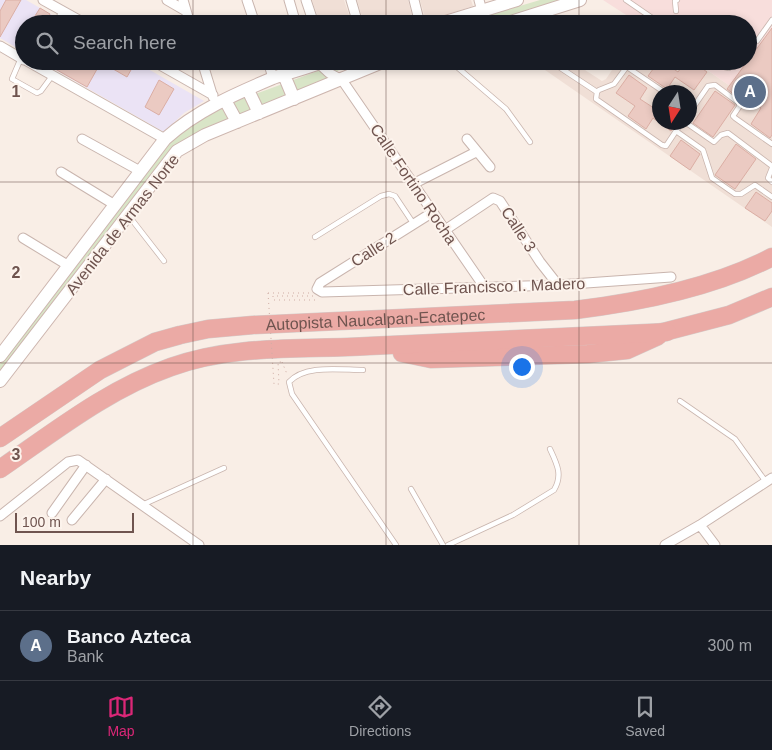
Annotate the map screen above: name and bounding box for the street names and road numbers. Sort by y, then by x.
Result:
street label: Calle Fortino Rocha [367,121,460,248]
street label: Avenida de Armas Norte [62,151,182,298]
street label: Calle 3 [498,204,539,255]
street label: Calle 2 [348,229,399,270]
street label: Calle Francisco I. Madero [403,275,586,298]
street label: Autopista Naucalpan-Ecatepec [265,306,486,333]

